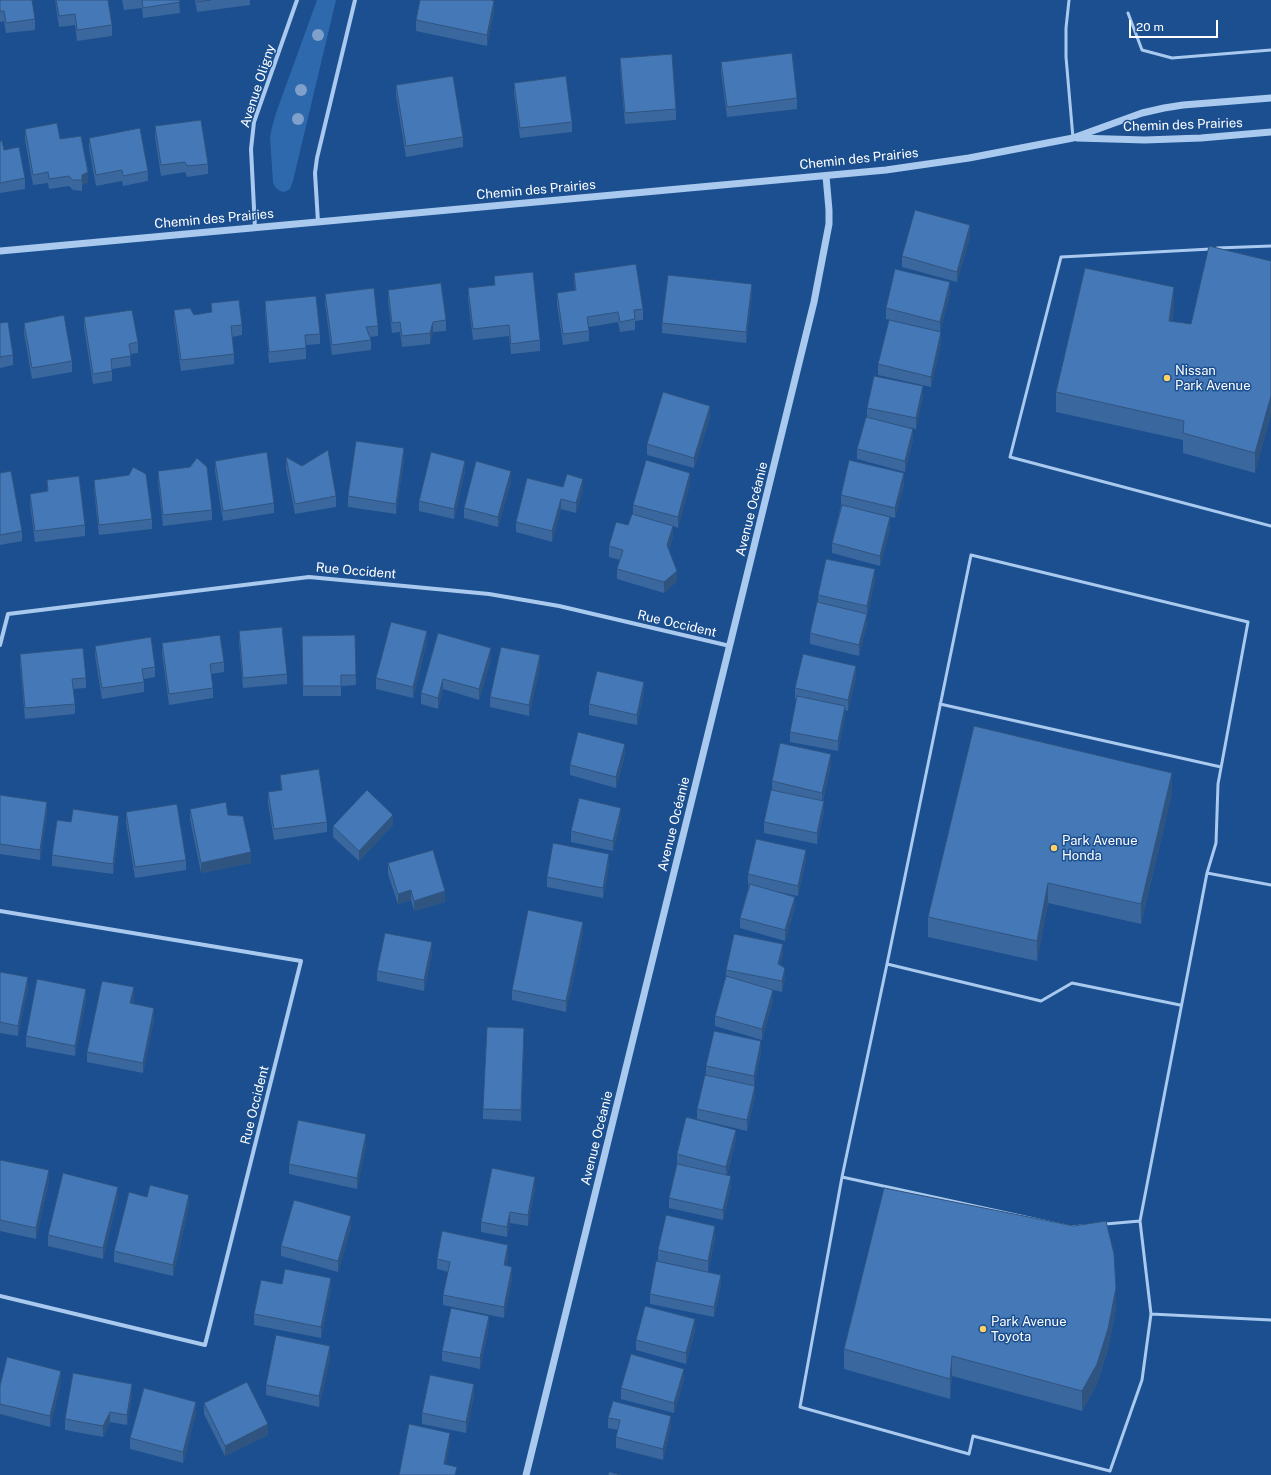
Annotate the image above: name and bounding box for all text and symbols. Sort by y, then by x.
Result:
scale bar [1131,12,1220,38]
text: 20 m [1136,20,1164,34]
street label: Avenue Oligny [237,42,279,130]
street label: Chemin des Prairies [1123,115,1243,135]
street label: Chemin des Prairies [799,145,919,173]
street label: Chemin des Prairies [476,177,596,203]
street label: Chemin des Prairies [154,206,274,232]
place label: Nissan Park Avenue [1175,363,1251,394]
marker: Nissan Park Avenue [1162,373,1172,383]
street label: Avenue Océanie [733,460,771,558]
street label: Rue Occident [315,560,397,582]
street label: Rue Occident [636,607,718,641]
street label: Avenue Océanie [655,775,693,873]
place label: Park Avenue Honda [1062,833,1138,864]
marker: Park Avenue Honda [1049,843,1059,853]
street label: Rue Occident [238,1064,272,1146]
street label: Avenue Océanie [578,1089,616,1187]
place label: Park Avenue Toyota [991,1314,1067,1345]
marker: Park Avenue Toyota [978,1324,988,1334]

